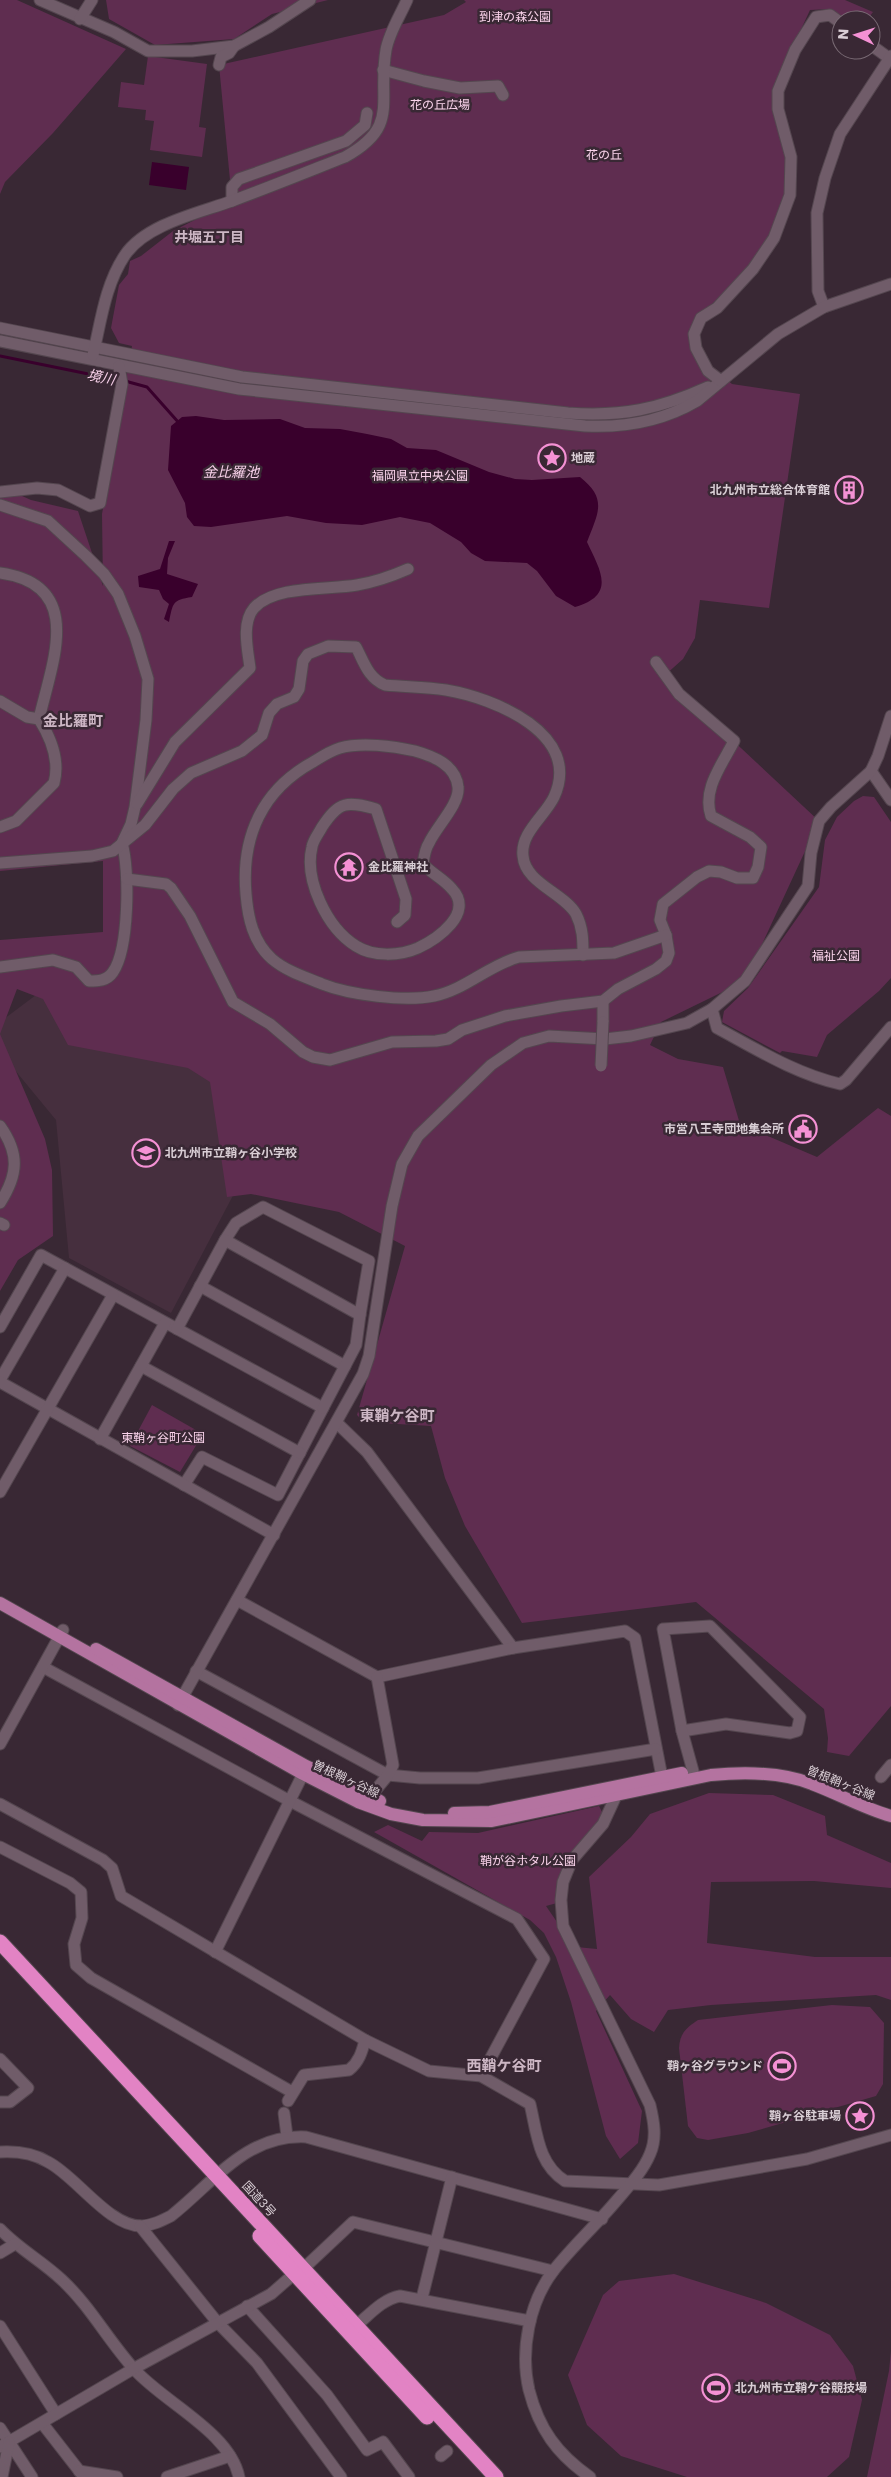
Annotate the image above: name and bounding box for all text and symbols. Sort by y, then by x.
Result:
park label: 到津の森公園 [479,8,551,25]
north arrow [831,10,881,60]
text: N [833,28,853,40]
park label: 花の丘広場 [410,96,470,113]
park label: 花の丘 [586,146,622,163]
district label: 井堀五丁目 [174,227,244,247]
water label: 境川 [85,364,119,390]
place icon: 地蔵 [537,443,567,473]
place label: 地蔵 [571,449,595,466]
water label: 金比羅池 [203,462,261,482]
park label: 福岡県立中央公園 [372,467,468,484]
building icon: 北九州市立総合体育館 [834,475,864,505]
place label: 北九州市立総合体育館 [710,481,830,498]
district label: 金比羅町 [43,710,103,731]
temple icon: 金比羅神社 [334,852,364,882]
place label: 金比羅神社 [368,858,428,875]
park label: 福祉公園 [812,947,860,964]
public building icon: 市営八王寺団地集会所 [788,1114,818,1144]
place label: 市営八王寺団地集会所 [664,1120,784,1137]
school or university icon: 北九州市立鞘ヶ谷小学校 [131,1138,161,1168]
place label: 北九州市立鞘ヶ谷小学校 [165,1144,297,1161]
district label: 東鞘ケ谷町 [359,1405,435,1426]
park label: 東鞘ヶ谷町公園 [121,1429,205,1446]
street label: 曽根鞘ヶ谷線 [310,1756,382,1801]
street label: 曽根鞘ヶ谷線 [805,1761,878,1804]
park label: 鞘が谷ホタル公園 [480,1852,576,1869]
sports icon: 鞘ヶ谷グラウンド [767,2051,797,2081]
district label: 西鞘ケ谷町 [466,2055,542,2076]
place label: 鞘ヶ谷グラウンド [667,2057,763,2074]
place icon: 鞘ヶ谷駐車場 [845,2101,875,2131]
place label: 鞘ヶ谷駐車場 [769,2107,841,2124]
street label: 国道3号 [238,2177,280,2220]
sports icon: 北九州市立鞘ケ谷競技場 [701,2373,731,2403]
place label: 北九州市立鞘ケ谷競技場 [735,2379,867,2396]

